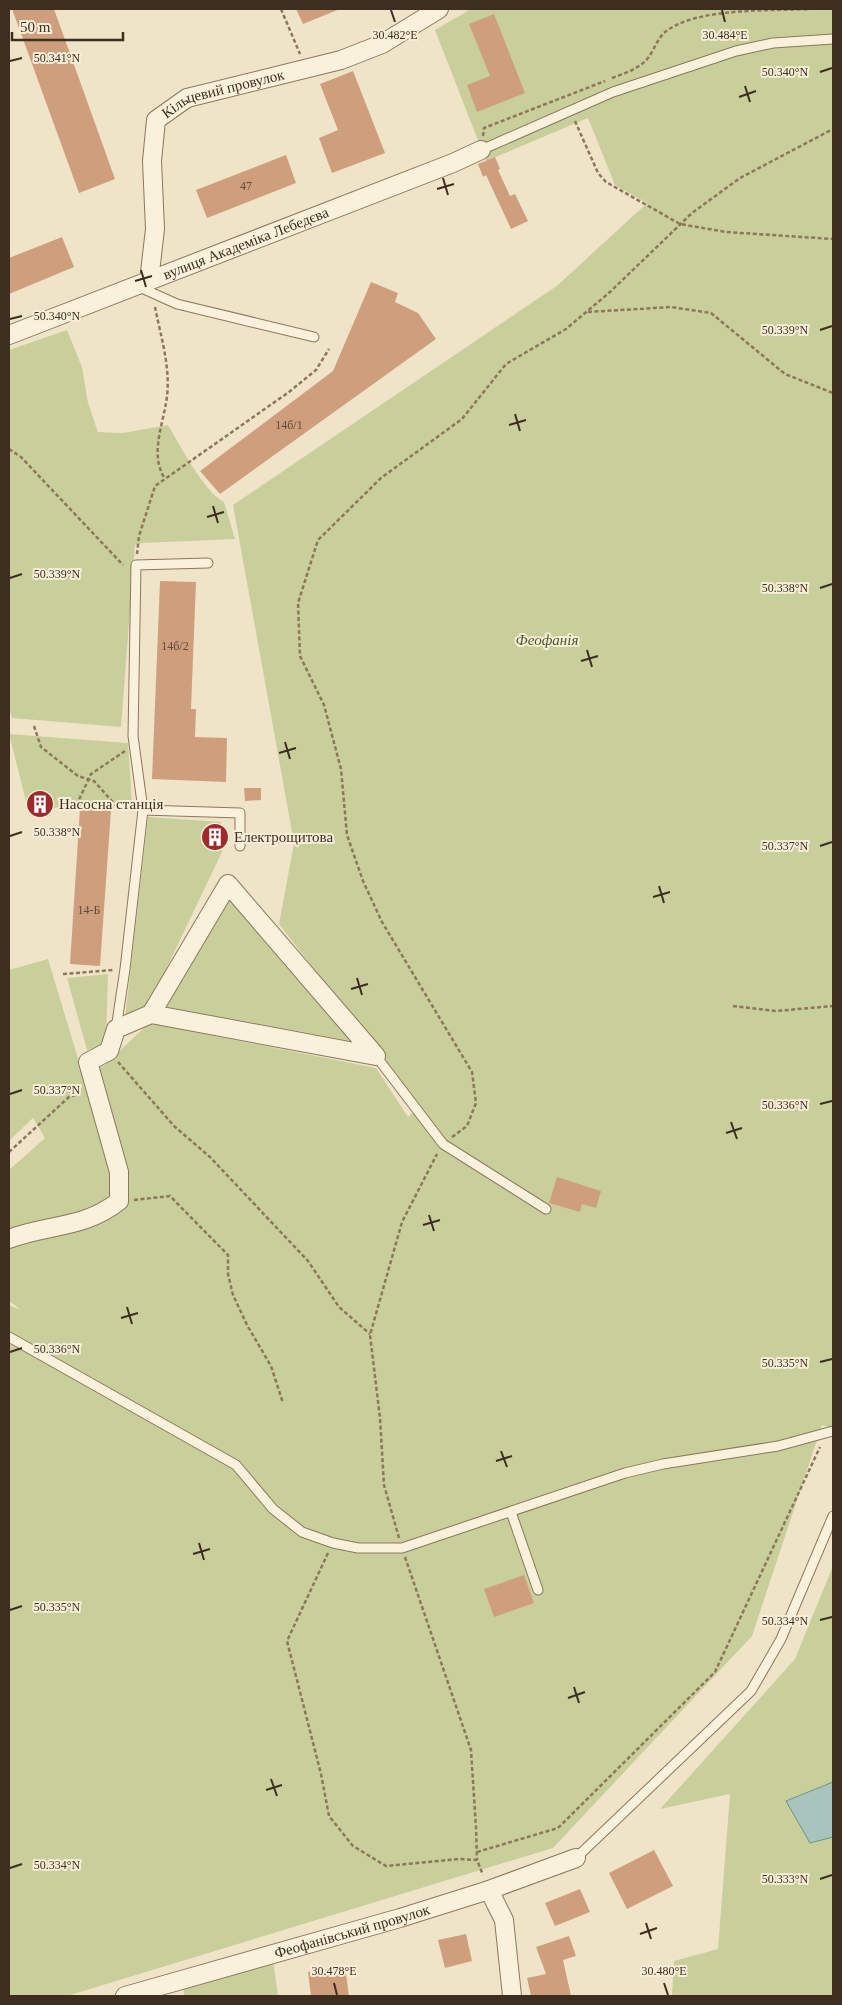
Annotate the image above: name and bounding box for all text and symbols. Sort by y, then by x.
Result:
scale bar [12,10,124,42]
text: 50 m [20,19,51,35]
text: 30.482°E [372,28,418,42]
text: 30.484°E [702,28,748,42]
text: 50.341°N [34,51,81,65]
text: 50.340°N [762,65,809,79]
street label: Кільцевий провулок [159,66,287,121]
house number: 47 [240,179,252,193]
street label: вулиця Академіка Лебедєва [161,204,331,282]
text: 50.340°N [34,309,81,323]
text: 50.339°N [762,323,809,337]
house number: 14б/1 [275,418,303,432]
text: 50.339°N [34,567,81,581]
text: 50.338°N [762,581,809,595]
park label: Феофанія [516,632,578,648]
house number: 14б/2 [161,639,189,653]
building icon: Насосна станція [25,789,55,819]
place label: Насосна станція [59,796,163,812]
building icon: Електрощитова [200,822,230,852]
text: 50.338°N [34,825,81,839]
place label: Електрощитова [234,829,333,845]
text: 50.337°N [762,839,809,853]
house number: 14-Б [78,903,101,917]
text: 50.337°N [34,1083,81,1097]
text: 50.336°N [762,1098,809,1112]
text: 50.336°N [34,1342,81,1356]
text: 50.335°N [762,1356,809,1370]
text: 50.335°N [34,1600,81,1614]
text: 50.334°N [762,1614,809,1628]
text: 50.334°N [34,1858,81,1872]
text: 50.333°N [762,1872,809,1886]
street label: Феофанівський провулок [272,1901,432,1961]
text: 30.478°E [311,1964,357,1978]
text: 30.480°E [641,1964,687,1978]

